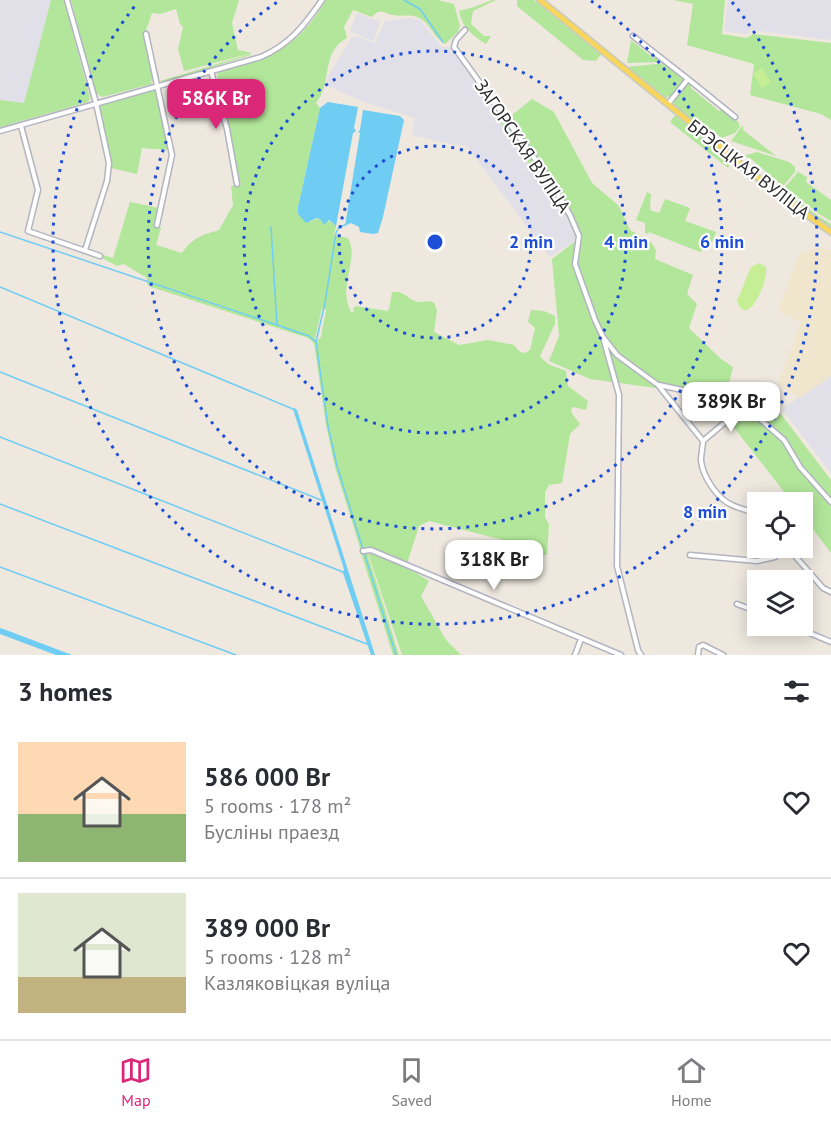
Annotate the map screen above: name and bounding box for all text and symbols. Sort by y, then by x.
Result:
street label: ЗАГОРСКАЯ ВУЛІЦА [470,75,576,217]
pin: 586K Br [161,79,271,130]
text: 586K Br [181,85,251,111]
street label: БРЭСЦКАЯ ВУЛІЦА [683,114,815,224]
text: 2 min [509,230,553,253]
text: 4 min [604,230,648,253]
text: 6 min [700,230,744,253]
centre of rings [425,232,445,252]
pin: 389K Br [676,382,786,433]
text: 389K Br [696,388,766,414]
map controls [747,492,813,636]
button: locate [747,492,813,558]
text: 8 min [683,500,727,523]
pin: 318K Br [439,540,549,591]
text: 318K Br [459,546,529,572]
button: layers [747,570,813,636]
text: 3 homes [18,675,113,708]
icon: filters [780,675,813,708]
text: 586 000 Br [204,760,330,793]
icon: home [66,766,138,838]
icon: heart [780,786,813,819]
text: 5 rooms · 178 m² [204,793,351,819]
text: Бусліны праезд [204,819,339,845]
text: 389 000 Br [204,911,330,944]
icon: home [66,917,138,989]
icon: heart [780,937,813,970]
text: 5 rooms · 128 m² [204,944,351,970]
text: Казляковіцкая вуліца [204,970,391,996]
tab: Map [119,1054,152,1110]
tab: Saved [391,1054,432,1110]
tab: Home [671,1054,712,1110]

